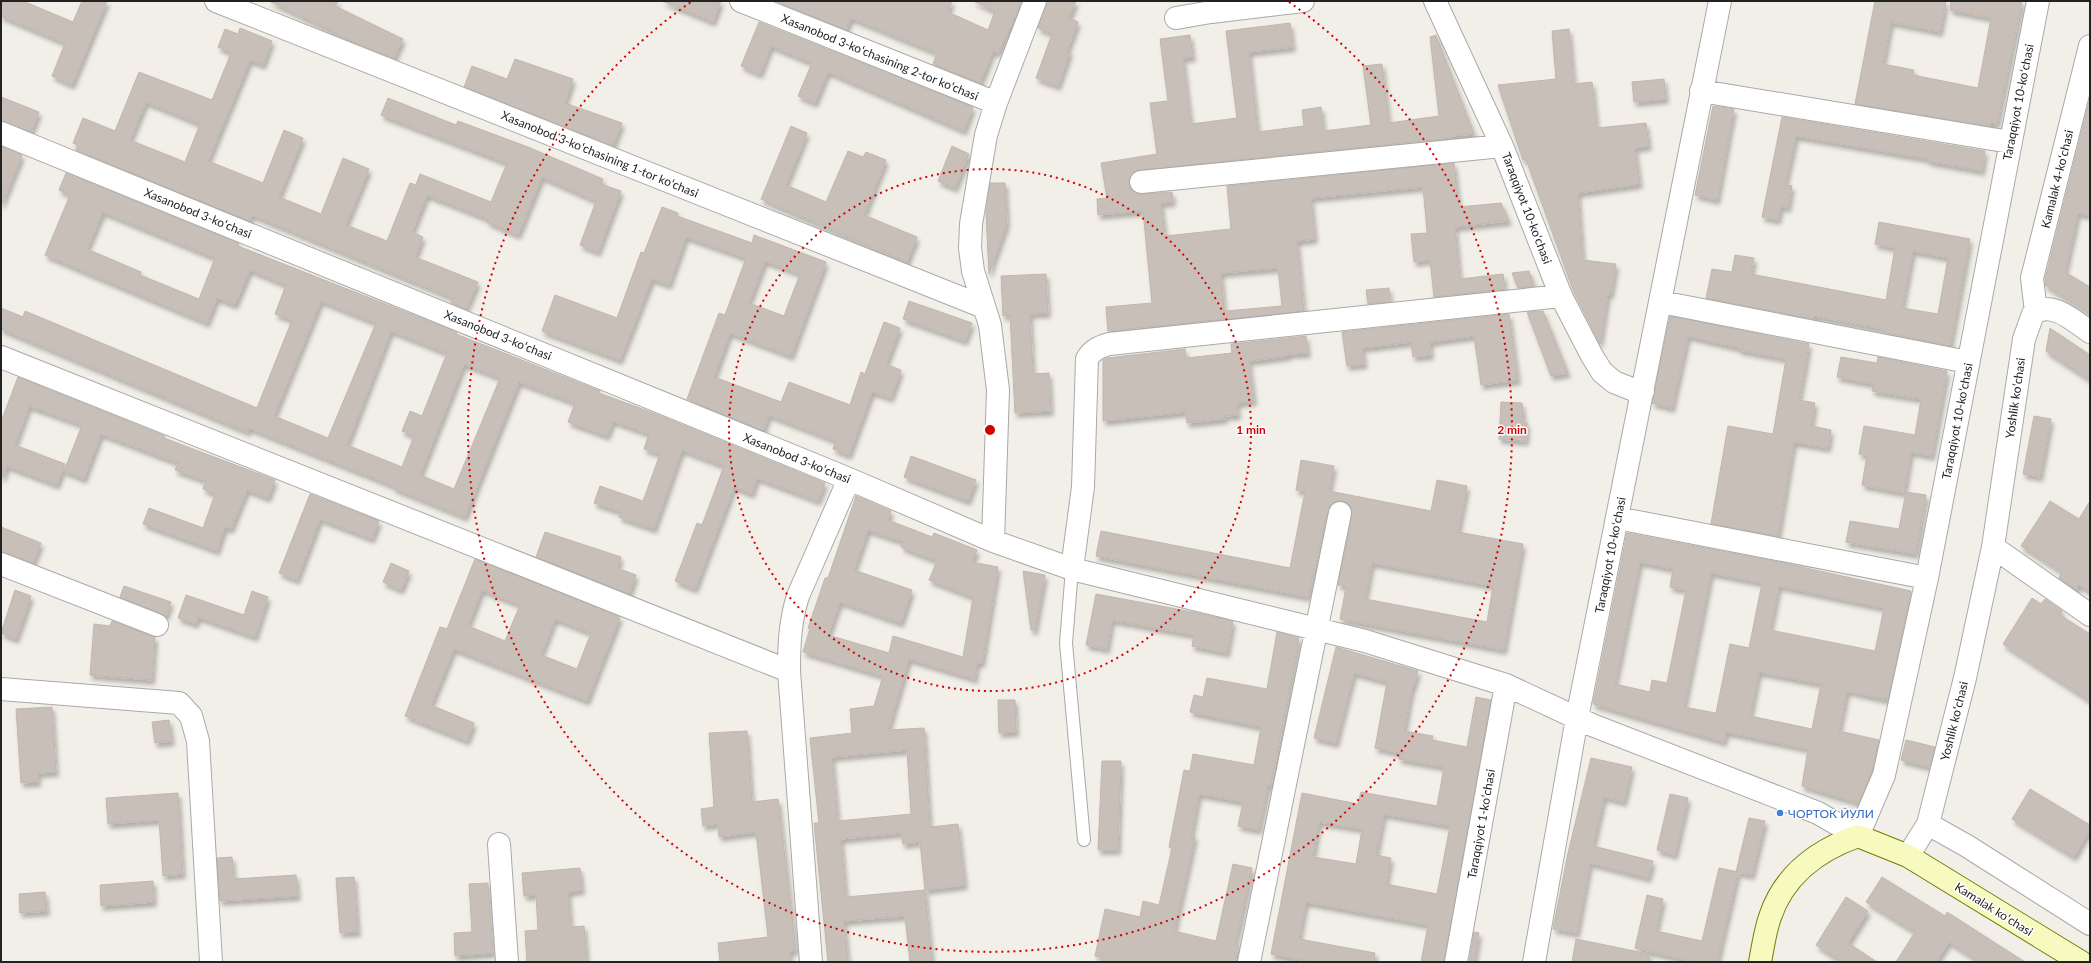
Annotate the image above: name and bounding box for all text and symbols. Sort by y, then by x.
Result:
street label: Xasanobod 3-koʻchasining 2-tor koʻchasi [779,10,981,104]
street label: Taraqqiyot 10-koʻchasi [1999,42,2037,161]
street label: Xasanobod 3-koʻchasining 1-tor koʻchasi [499,107,701,201]
street label: Kamalak 4-koʻchasi [2038,128,2076,230]
street label: Taraqqiyot 10-koʻchasi [1499,150,1555,266]
street label: Xasanobod 3-koʻchasi [142,185,254,241]
street label: Xasanobod 3-koʻchasi [442,307,554,363]
street label: Yoshlik koʻchasi [2002,357,2028,439]
street label: Taraqqiyot 10-koʻchasi [1938,361,1976,480]
text: 1 min [1236,422,1266,437]
text: 2 min [1497,422,1527,437]
centre of rings [983,423,997,437]
street label: Xasanobod 3-koʻchasi [741,430,853,486]
street label: Taraqqiyot 10-koʻchasi [1591,495,1629,614]
street label: Yoshlik koʻchasi [1937,680,1971,762]
street label: Taraqqiyot 1-koʻchasi [1464,768,1498,880]
place label: ЧОРТОК ЙУЛИ [1788,806,1874,821]
marker: ЧОРТОК ЙУЛИ [1775,808,1785,818]
street label: Kamalak koʻchasi [1952,879,2036,939]

